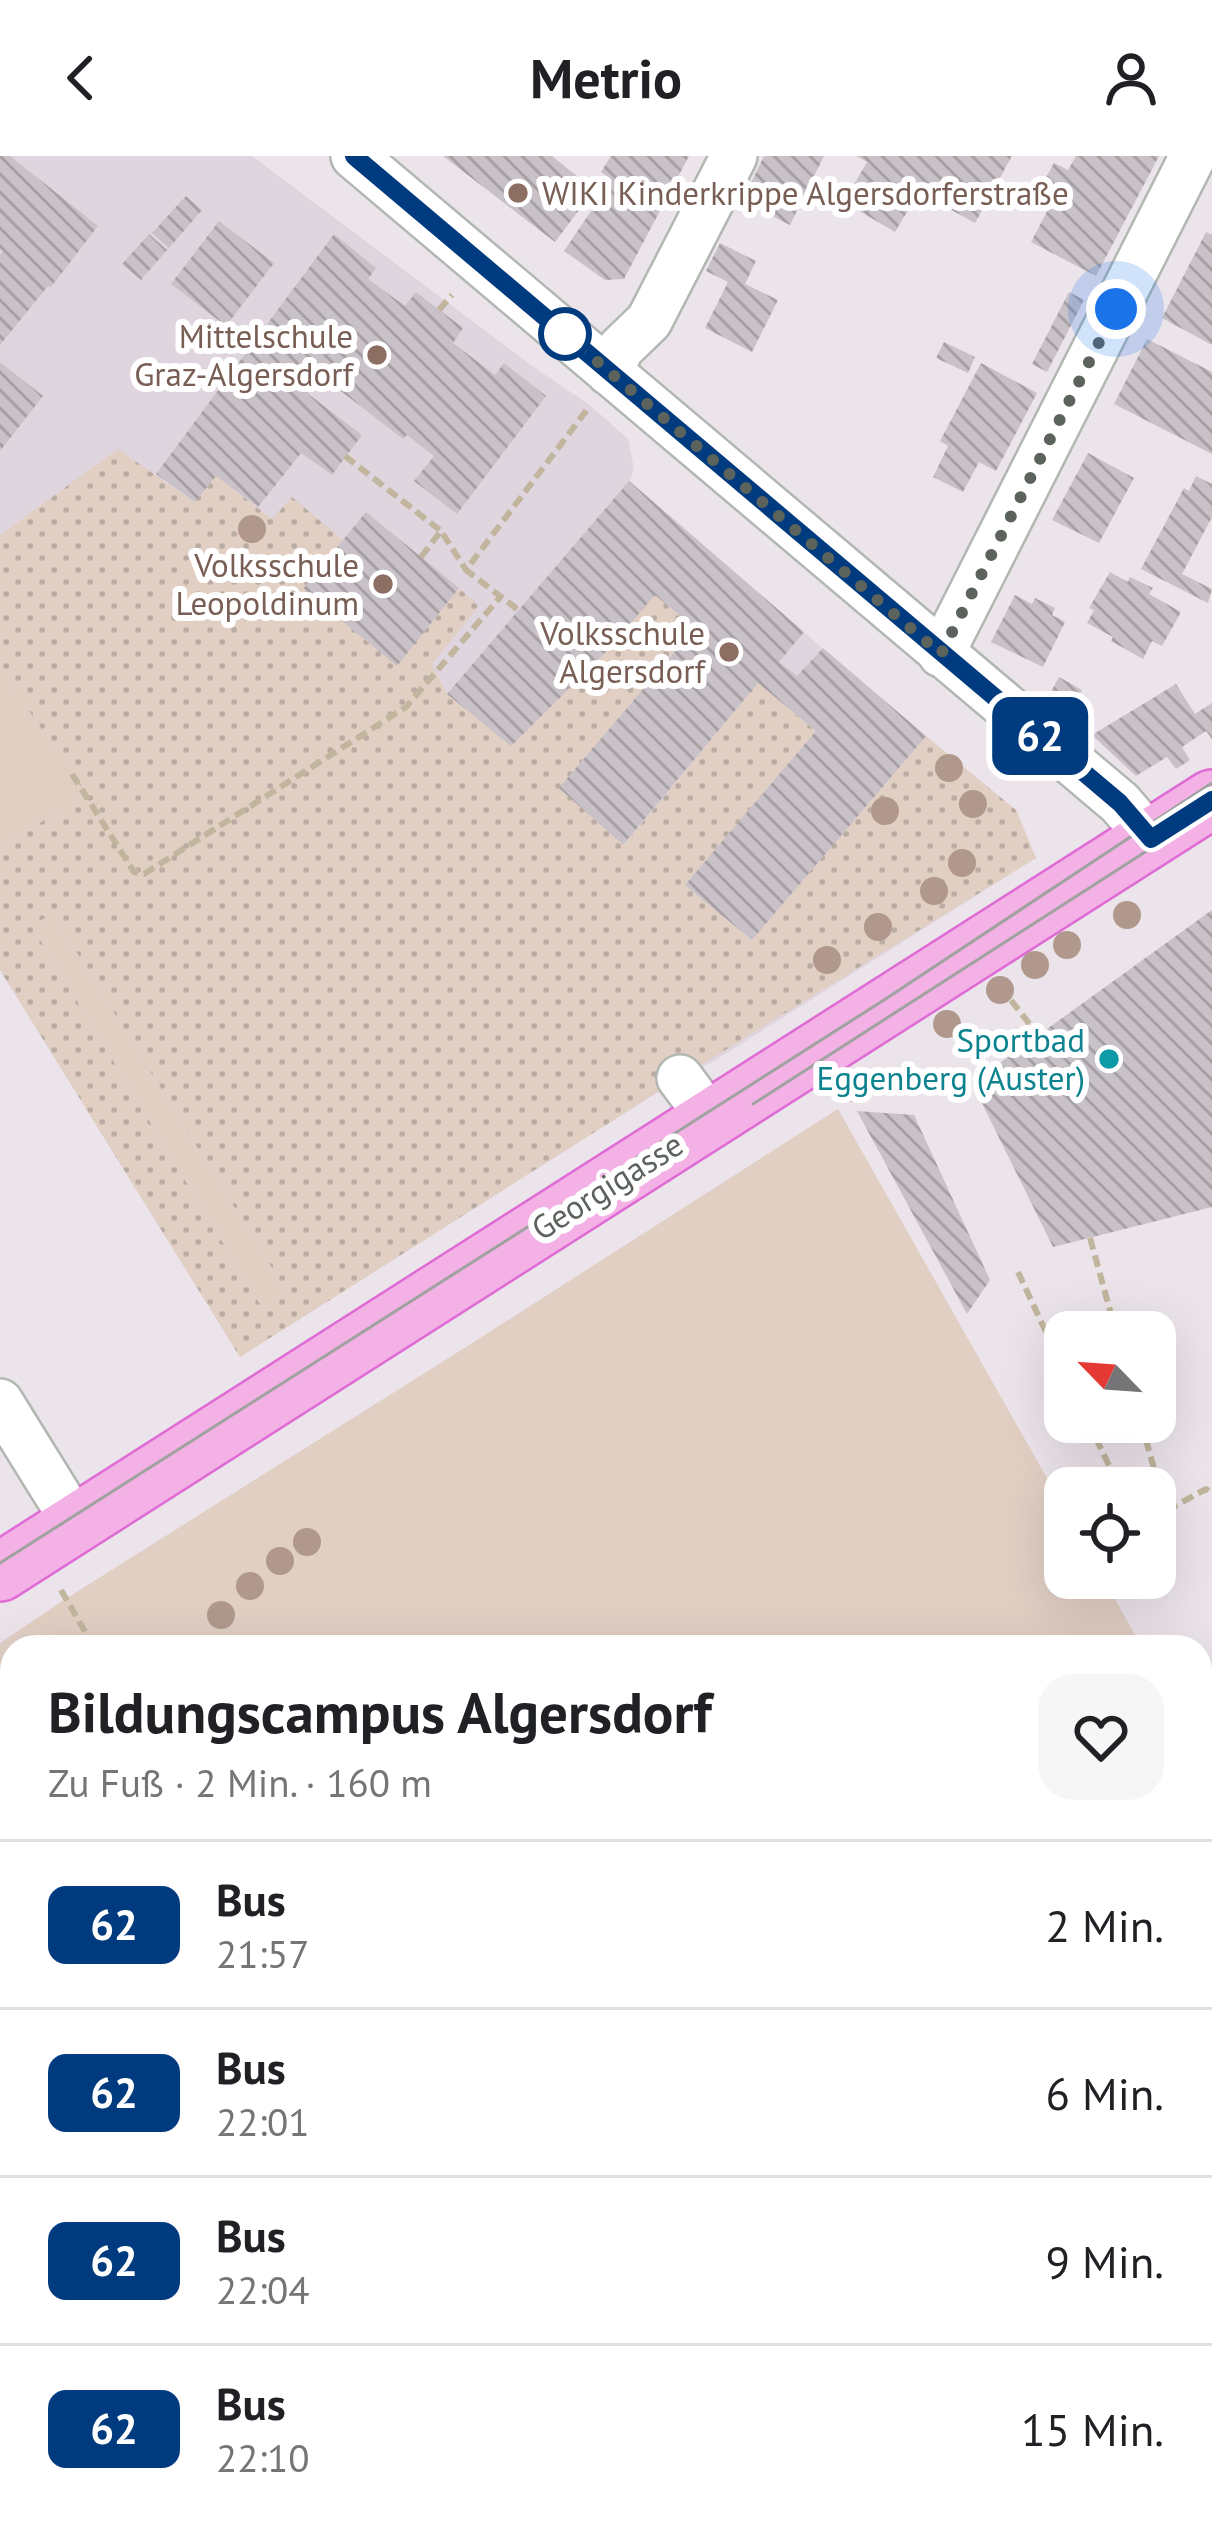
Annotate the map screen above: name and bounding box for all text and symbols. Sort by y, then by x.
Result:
text: Metrio [530,43,682,113]
icon: back [48,45,114,111]
icon: person [1098,45,1164,111]
place label: WIKI Kinderkrippe Algersdorferstraße [542,171,1069,214]
marker: WIKI Kinderkrippe Algersdorferstraße [505,180,531,206]
your location [1086,279,1146,339]
unlabelled marker [540,309,590,359]
place label: Mittelschule Graz-Algersdorf [134,314,354,395]
marker: Mittelschule Graz-Algersdorf [364,342,390,368]
place label: Volksschule Leopoldinum [175,543,359,624]
marker: Volksschule Leopoldinum [370,571,396,597]
place label: Volksschule Algersdorf [539,611,706,692]
marker: Volksschule Algersdorf [716,639,742,665]
line badge: 62 [986,697,1094,775]
text: 62 [1016,708,1064,763]
place label: Sportbad Eggenberg (Auster) [816,1018,1085,1099]
marker: Sportbad Eggenberg (Auster) [1096,1046,1122,1072]
street label: Georgigasse [523,1122,691,1249]
north arrow [1044,1311,1176,1443]
map controls [1044,1311,1176,1599]
button: locate [1044,1467,1176,1599]
button: heart [1038,1674,1164,1800]
text: Bildungscampus Algersdorf [48,1675,712,1749]
text: Zu Fuß · 2 Min. · 160 m [48,1757,432,1808]
text: Bus [216,1870,286,1928]
text: 2 Min. [1046,1896,1164,1954]
text: 62 [90,1897,138,1952]
text: 21:57 [216,1928,310,1979]
text: Bus [216,2038,286,2096]
text: 6 Min. [1046,2064,1164,2122]
text: 62 [90,2065,138,2120]
text: 22:01 [216,2096,310,2147]
text: Bus [216,2206,286,2264]
text: 9 Min. [1046,2232,1164,2290]
text: 62 [90,2233,138,2288]
text: 22:04 [216,2264,310,2315]
text: Bus [216,2374,286,2432]
text: 15 Min. [1021,2400,1164,2458]
text: 62 [90,2401,138,2456]
text: 22:10 [216,2432,310,2483]

